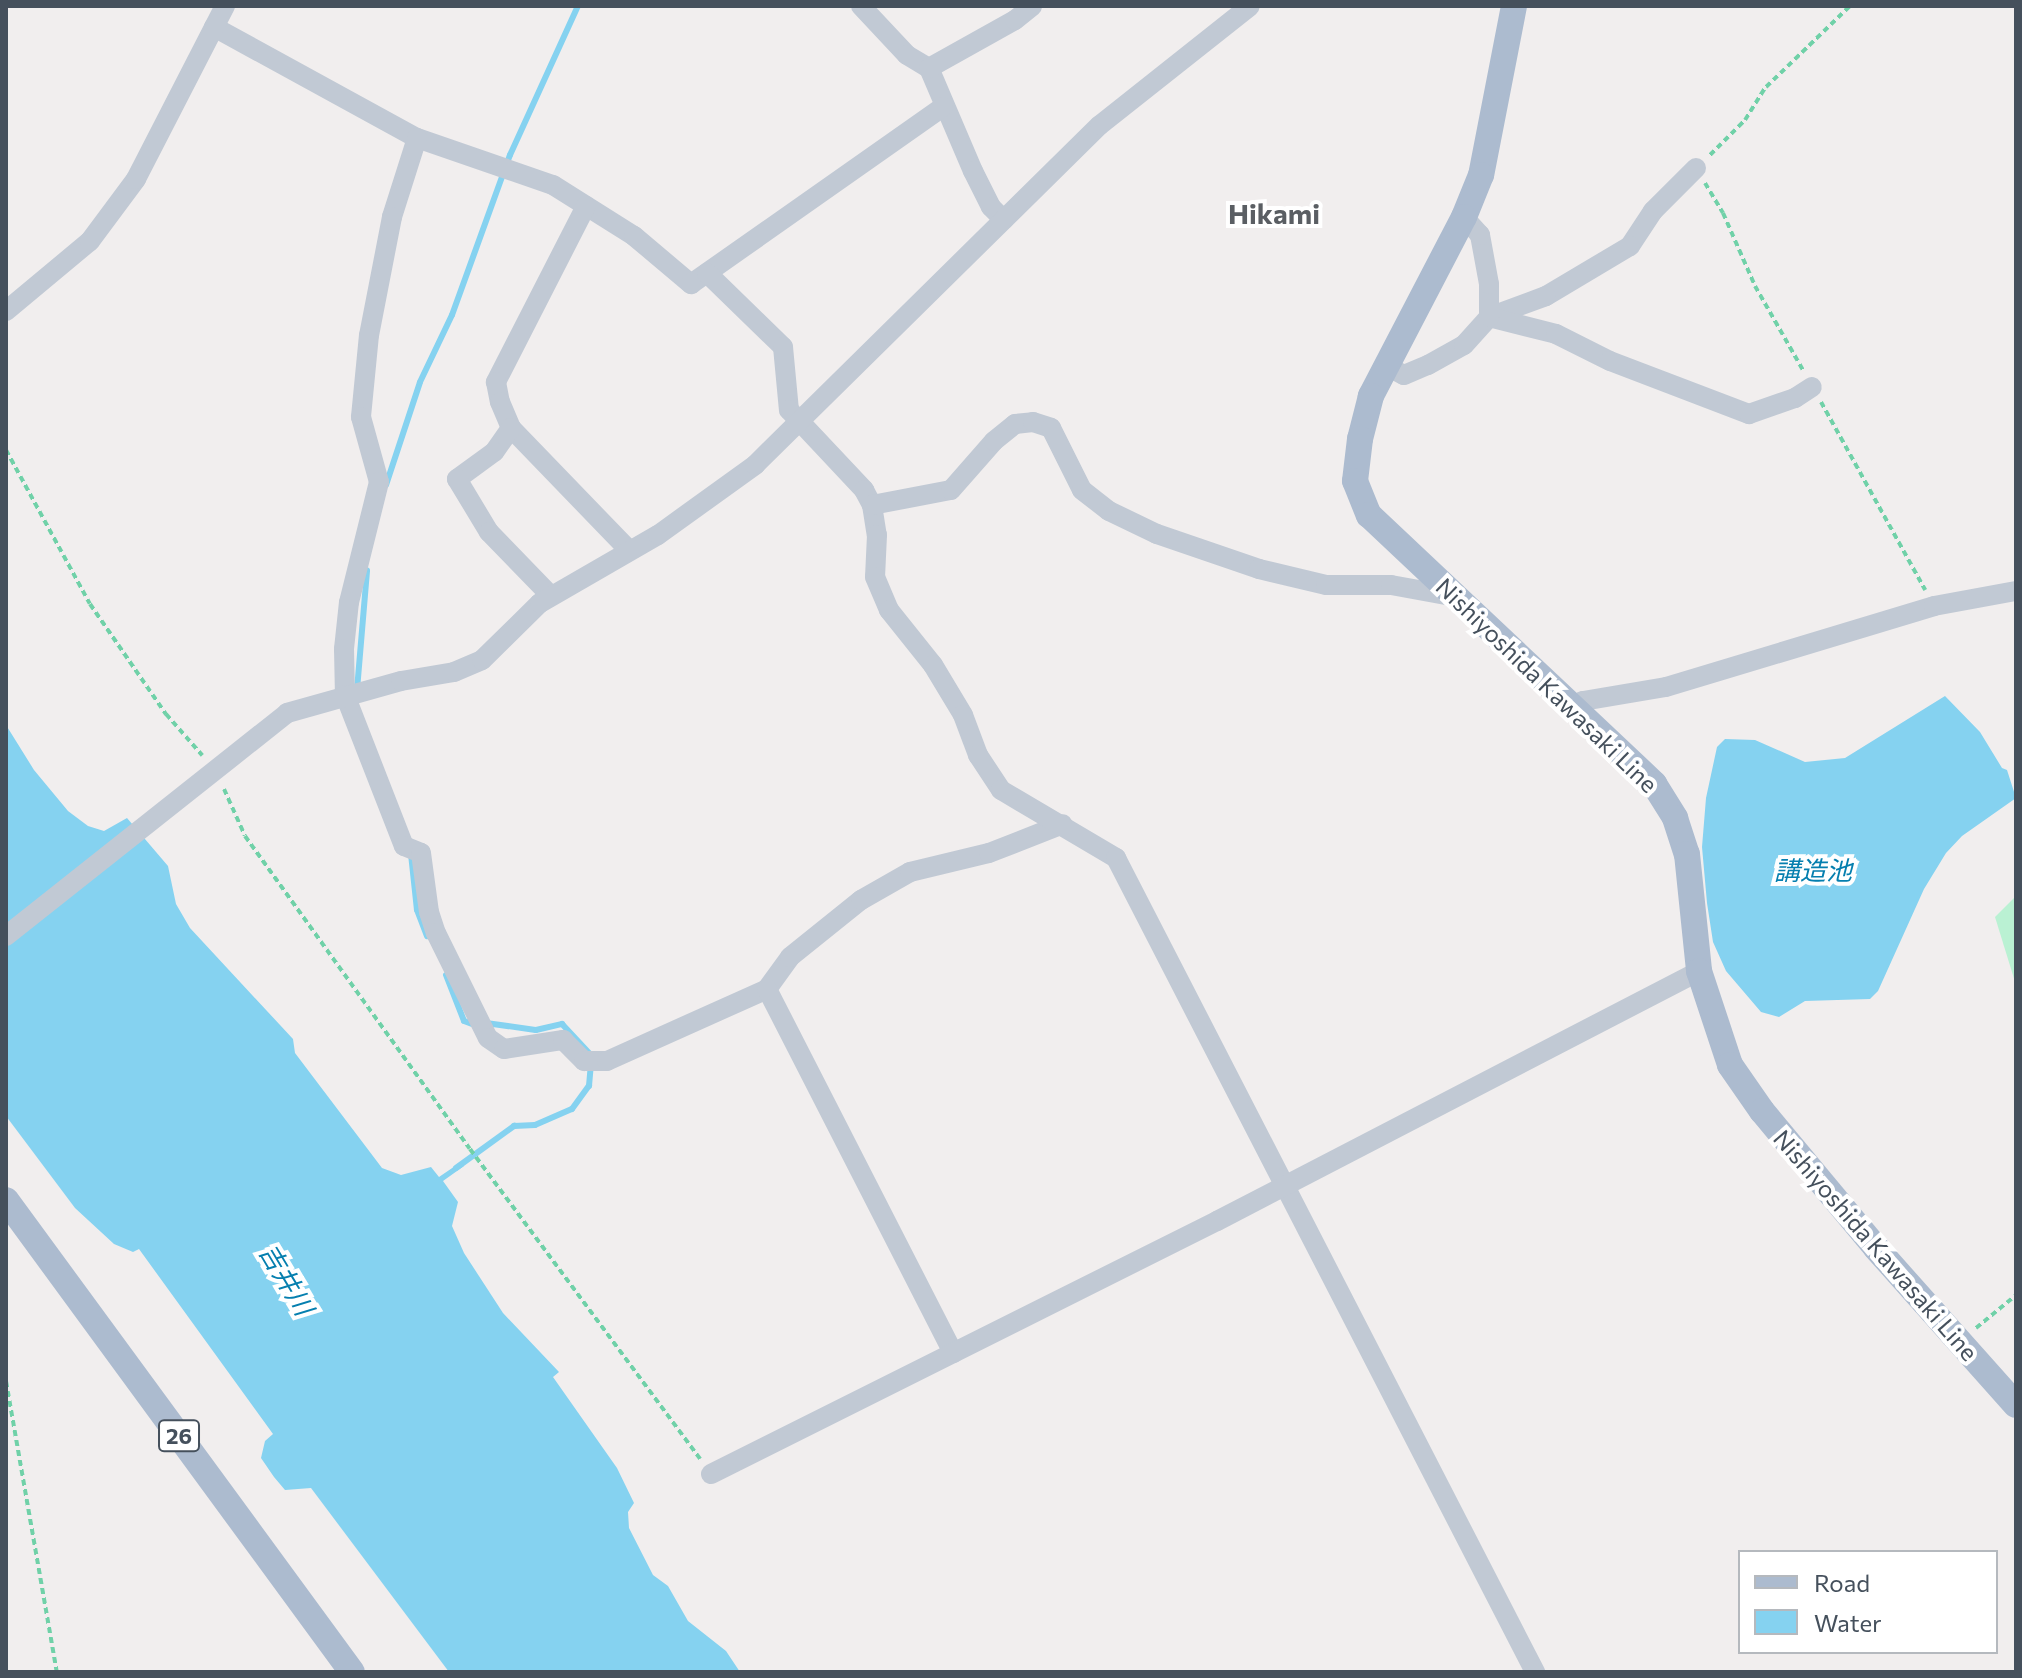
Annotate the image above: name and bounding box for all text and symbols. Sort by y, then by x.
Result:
district label: Hikami [1228,196,1320,230]
street label: Nishiyoshida Kawasaki Line [1430,572,1664,798]
water label: 講造池 [1774,854,1852,886]
street label: Nishiyoshida Kawasaki Line [1768,1124,1984,1366]
water label: 吉井川 [254,1238,320,1320]
road number: 26 [157,1418,201,1454]
legend [1738,1550,1998,1654]
text: Road [1814,1568,1870,1597]
text: Water [1814,1608,1882,1637]

